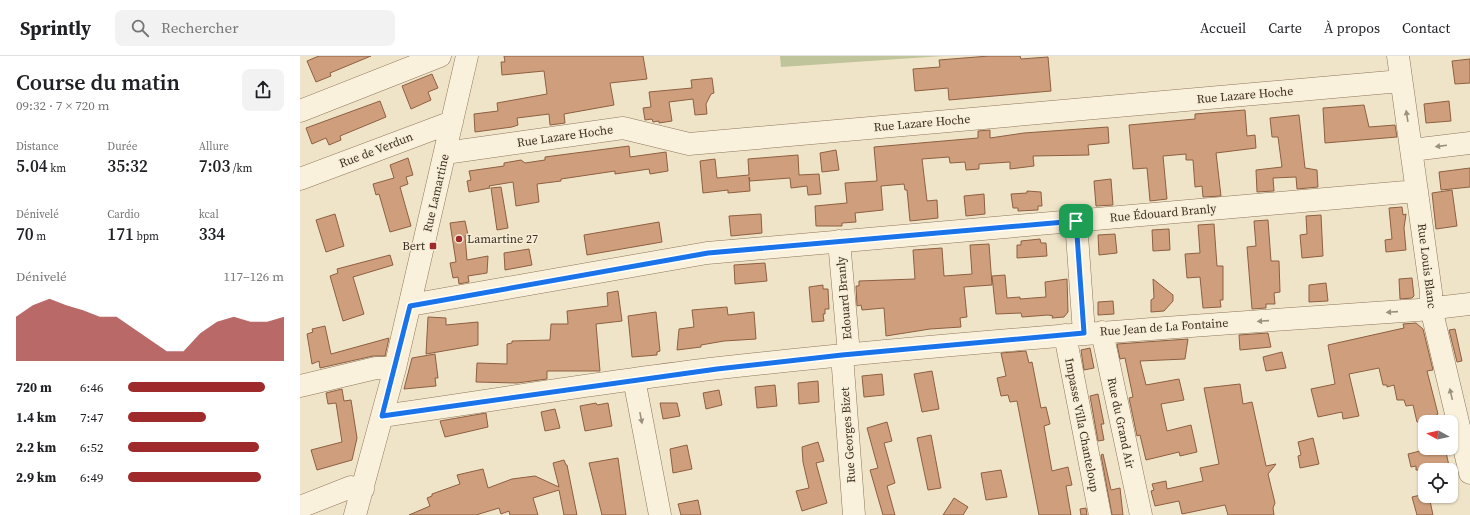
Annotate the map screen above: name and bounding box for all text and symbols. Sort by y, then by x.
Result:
search box [115,10,395,46]
text: Sprintly [20,15,91,41]
icon: search [129,17,151,39]
text: Rechercher [161,17,239,38]
text: Accueil [1200,18,1246,38]
text: Carte [1268,18,1302,38]
text: À propos [1324,18,1380,38]
text: Contact [1402,18,1450,38]
text: Course du matin [16,67,180,97]
button: share [242,69,284,111]
street label: Rue Lazare Hoche [1196,83,1294,107]
text: 09:32 · 7 × 720 m [16,97,110,114]
one-way arrow [1404,110,1410,122]
street label: Rue Lazare Hoche [873,111,971,135]
street label: Rue Lazare Hoche [516,121,614,151]
street label: Rue de Verdun [337,129,415,171]
text: Distance [16,139,59,154]
text: Durée [107,139,137,154]
text: Allure [199,139,229,154]
one-way arrow [1435,143,1447,149]
street label: Rue Lamartine [419,152,453,234]
text: 5.04 [16,154,48,178]
text: 35:32 [107,154,148,178]
text: 7:03 [199,154,230,178]
text: km [48,161,66,176]
text: /km [230,161,252,176]
street label: Rue Édouard Branly [1109,200,1218,226]
pin [1059,204,1093,238]
text: Dénivelé [16,207,59,222]
text: Cardio [107,207,140,222]
text: kcal [199,207,219,222]
icon: arrive [1065,210,1087,232]
text: 70 [16,222,34,246]
text: 171 [107,222,134,246]
text: 334 [199,222,225,246]
street label: Rue Louis Blanc [1414,222,1440,310]
text: m [34,229,46,244]
text: bpm [134,229,159,244]
place label: Lamartine 27 [467,231,538,247]
marker: Lamartine 27 [454,234,464,244]
place label: Bert [402,238,425,254]
marker: Bert [428,241,438,251]
street label: Edouard Branly [832,255,856,340]
text: Dénivelé [16,268,67,285]
text: 117–126 m [224,268,284,285]
one-way arrow [1386,308,1398,315]
street label: Rue Jean de La Fontaine [1099,315,1229,339]
one-way arrow [1257,317,1269,324]
street label: Impasse Villa Chanteloup [1061,357,1103,493]
street label: Rue du Grand Air [1104,376,1138,470]
text: 720 m [16,379,52,396]
text: 6:46 [80,379,103,396]
street label: Rue Georges Bizet [837,386,859,484]
one-way arrow [1448,388,1454,400]
text: 1.4 km [16,409,56,426]
text: 7:47 [80,409,103,426]
one-way arrow [638,411,644,424]
north arrow [1418,415,1458,455]
map controls [1418,415,1458,503]
text: 2.2 km [16,439,56,456]
text: 6:52 [80,439,103,456]
button: locate [1418,463,1458,503]
text: 2.9 km [16,469,56,486]
text: 6:49 [80,469,103,486]

